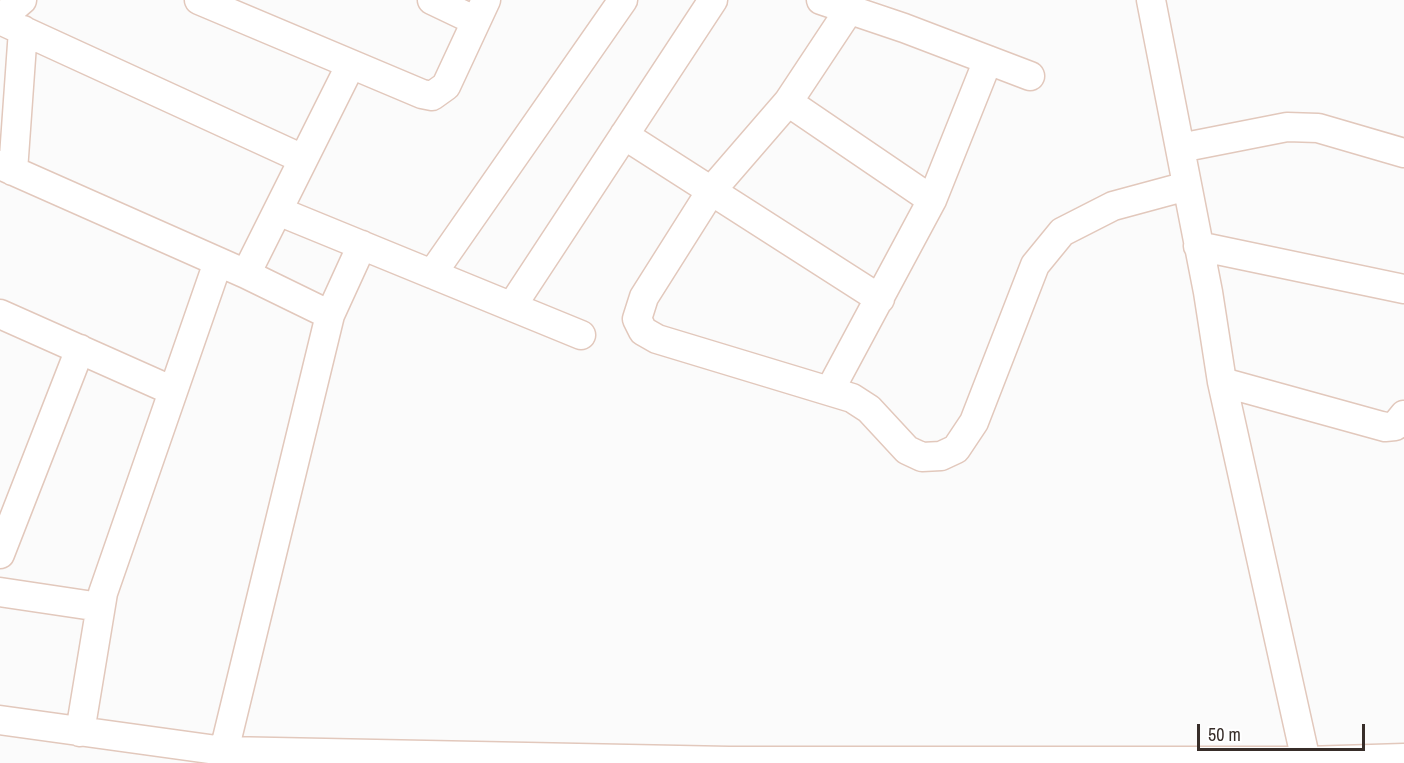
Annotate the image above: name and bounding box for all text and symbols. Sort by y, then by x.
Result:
scale bar [1200,712,1368,750]
text: 50 m [1208,722,1241,747]

